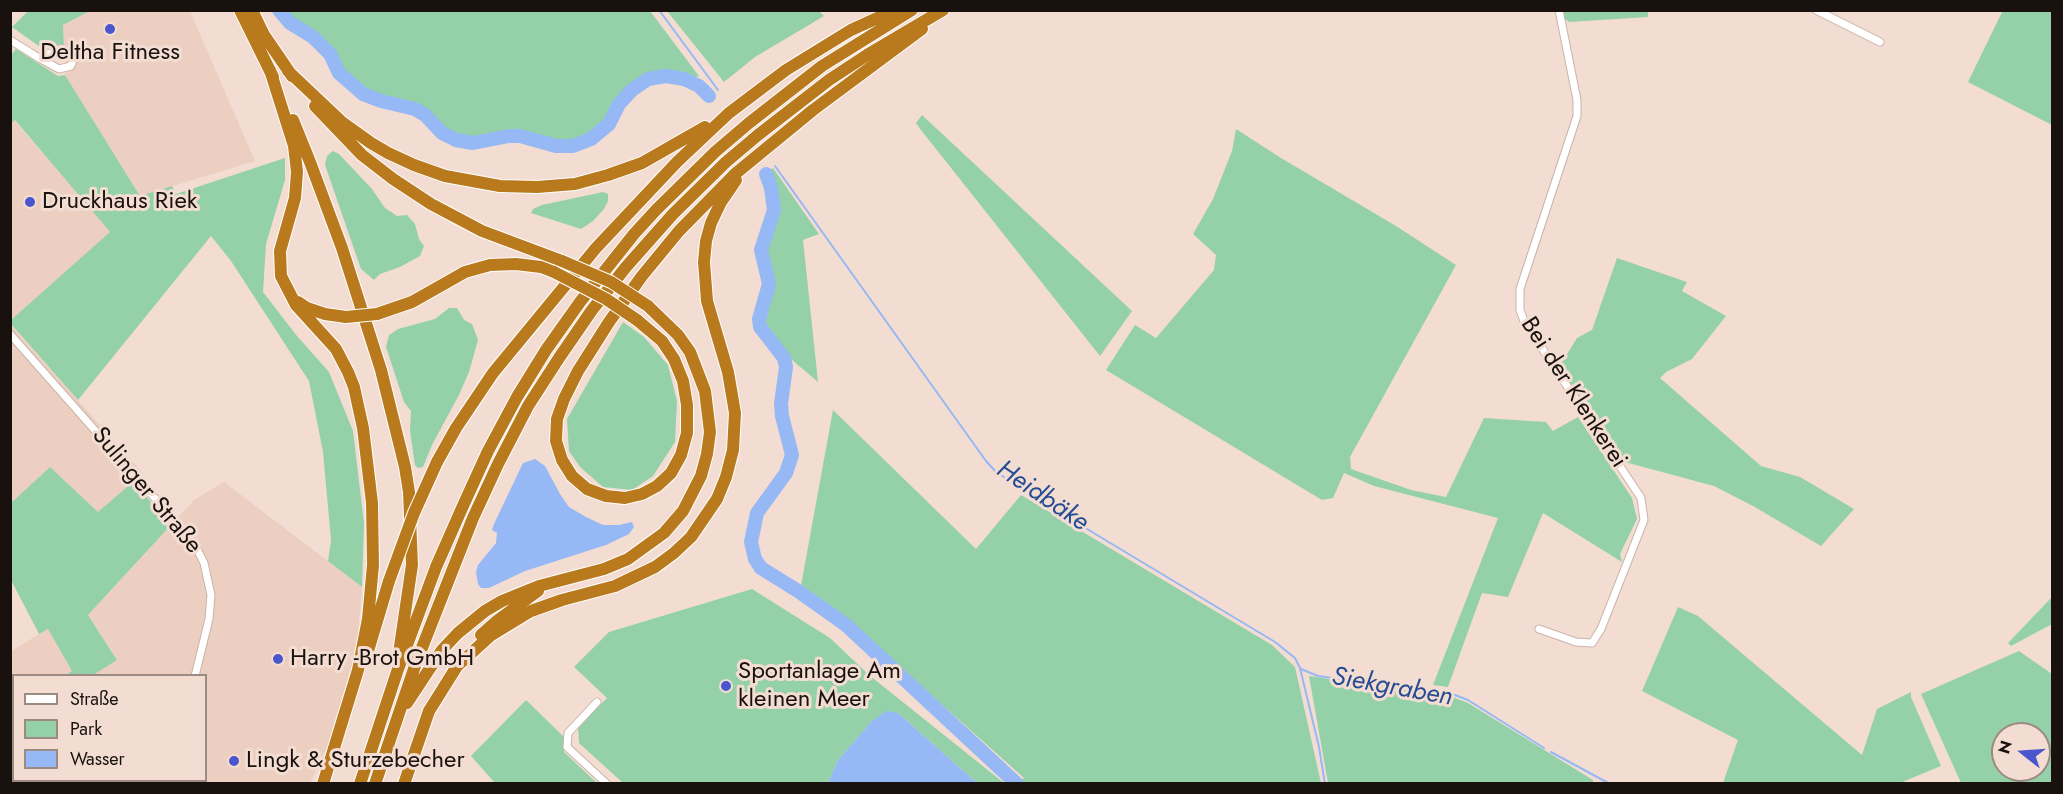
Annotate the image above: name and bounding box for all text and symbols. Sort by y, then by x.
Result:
marker: Deltha Fitness [103,22,117,36]
place label: Deltha Fitness [40,39,180,67]
place label: Druckhaus Riek [42,188,197,216]
marker: Druckhaus Riek [23,195,37,209]
street label: Bei der Klenkerei [1514,312,1632,474]
street label: Sulinger Straße [85,422,207,560]
water label: Heidbäke [990,455,1094,539]
place label: Harry -Brot GmbH [290,645,474,673]
marker: Harry -Brot GmbH [271,652,285,666]
place label: Sportanlage Am kleinen Meer [738,658,901,714]
water label: Siekgraben [1329,662,1455,714]
legend [12,674,207,782]
marker: Sportanlage Am kleinen Meer [719,679,733,693]
text: Straße [70,686,118,712]
text: Park [70,716,102,742]
north arrow [1991,722,2051,782]
text: N [1992,738,2018,757]
text: Wasser [70,746,125,772]
place label: Lingk & Sturzebecher [246,747,465,775]
marker: Lingk & Sturzebecher [227,754,241,768]

